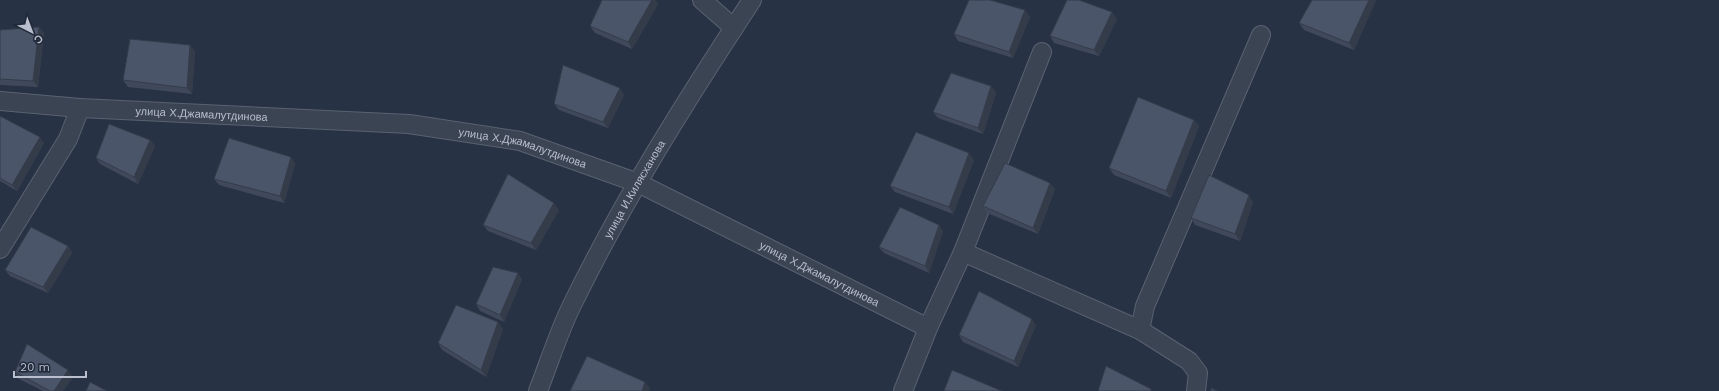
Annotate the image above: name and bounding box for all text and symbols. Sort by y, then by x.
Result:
north arrow [12,12,52,52]
text: С [31,32,46,47]
street label: улица Х.Джамалутдинова [135,104,269,124]
street label: улица Х.Джамалутдинова [458,125,589,171]
street label: улица И.Килясханова [601,137,668,241]
street label: улица Х.Джамалутдинова [757,238,882,309]
scale bar [14,353,86,379]
text: 20 m [20,360,50,374]

